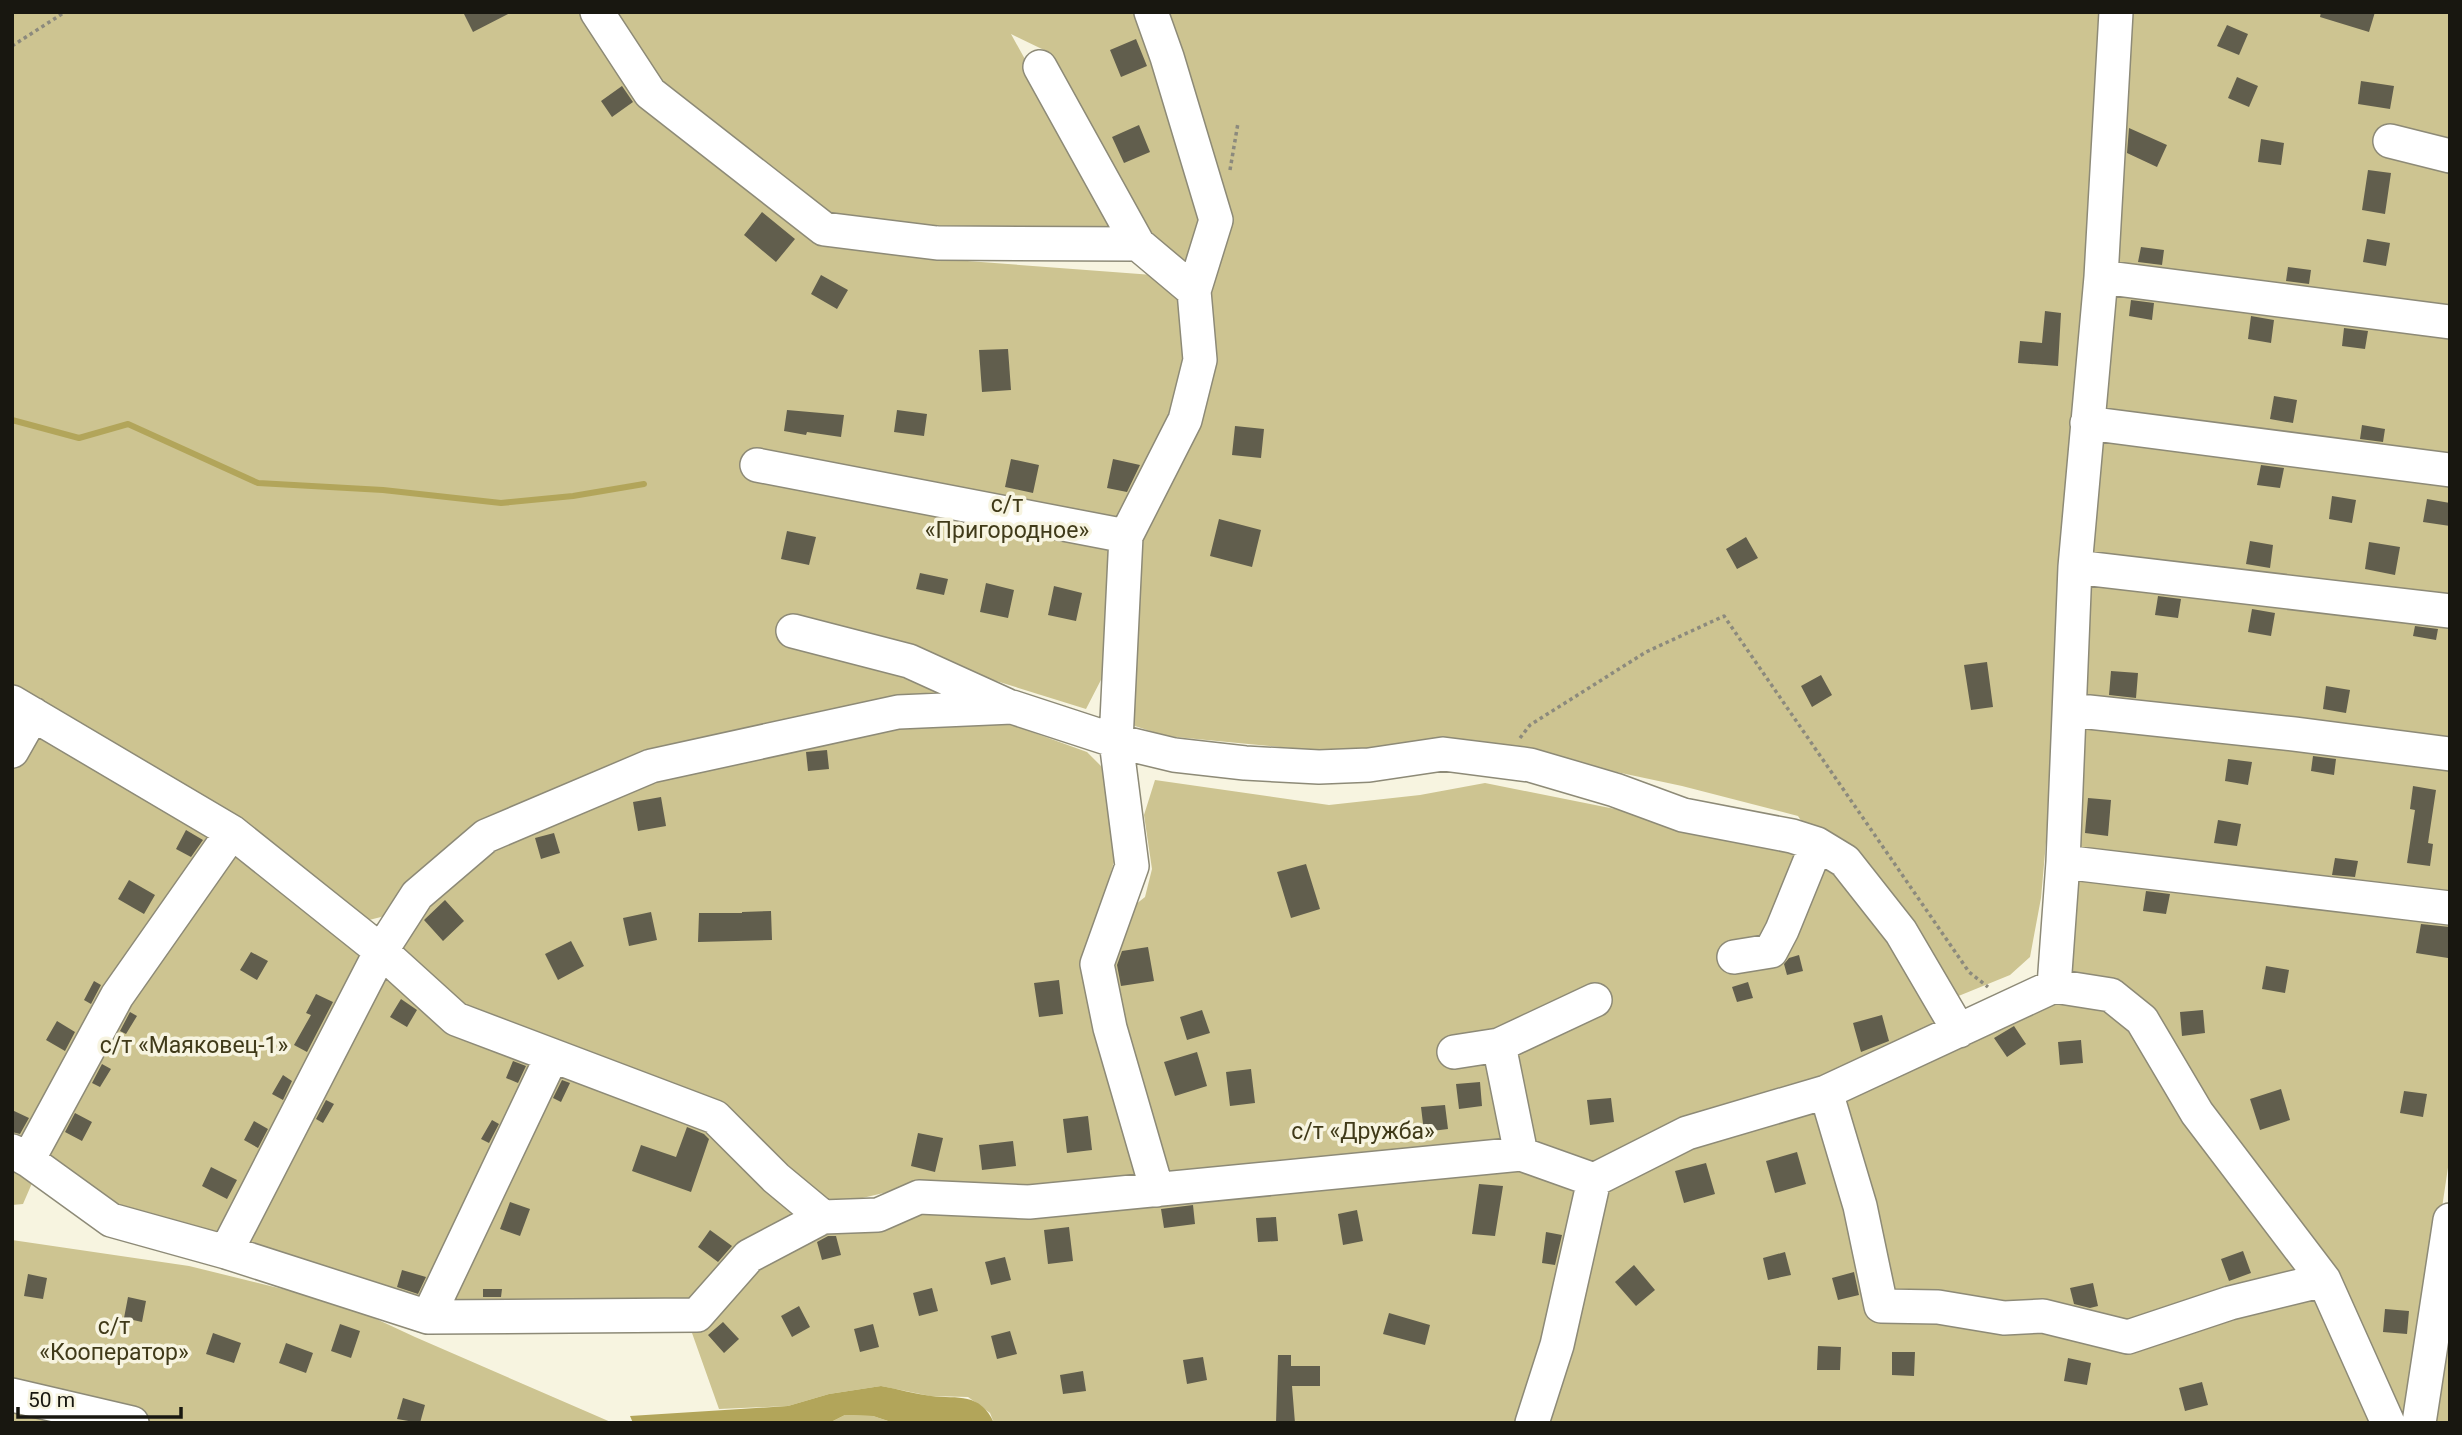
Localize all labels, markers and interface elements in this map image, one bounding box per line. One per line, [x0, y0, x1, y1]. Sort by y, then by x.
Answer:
park label: с/т «Пригородное» [925, 491, 1089, 544]
park label: с/т «Маяковец-1» [100, 1032, 288, 1059]
park label: с/т «Дружба» [1291, 1118, 1435, 1145]
park label: с/т «Кооператор» [39, 1313, 189, 1366]
scale bar [18, 1376, 180, 1420]
text: 50 m [28, 1388, 75, 1412]

